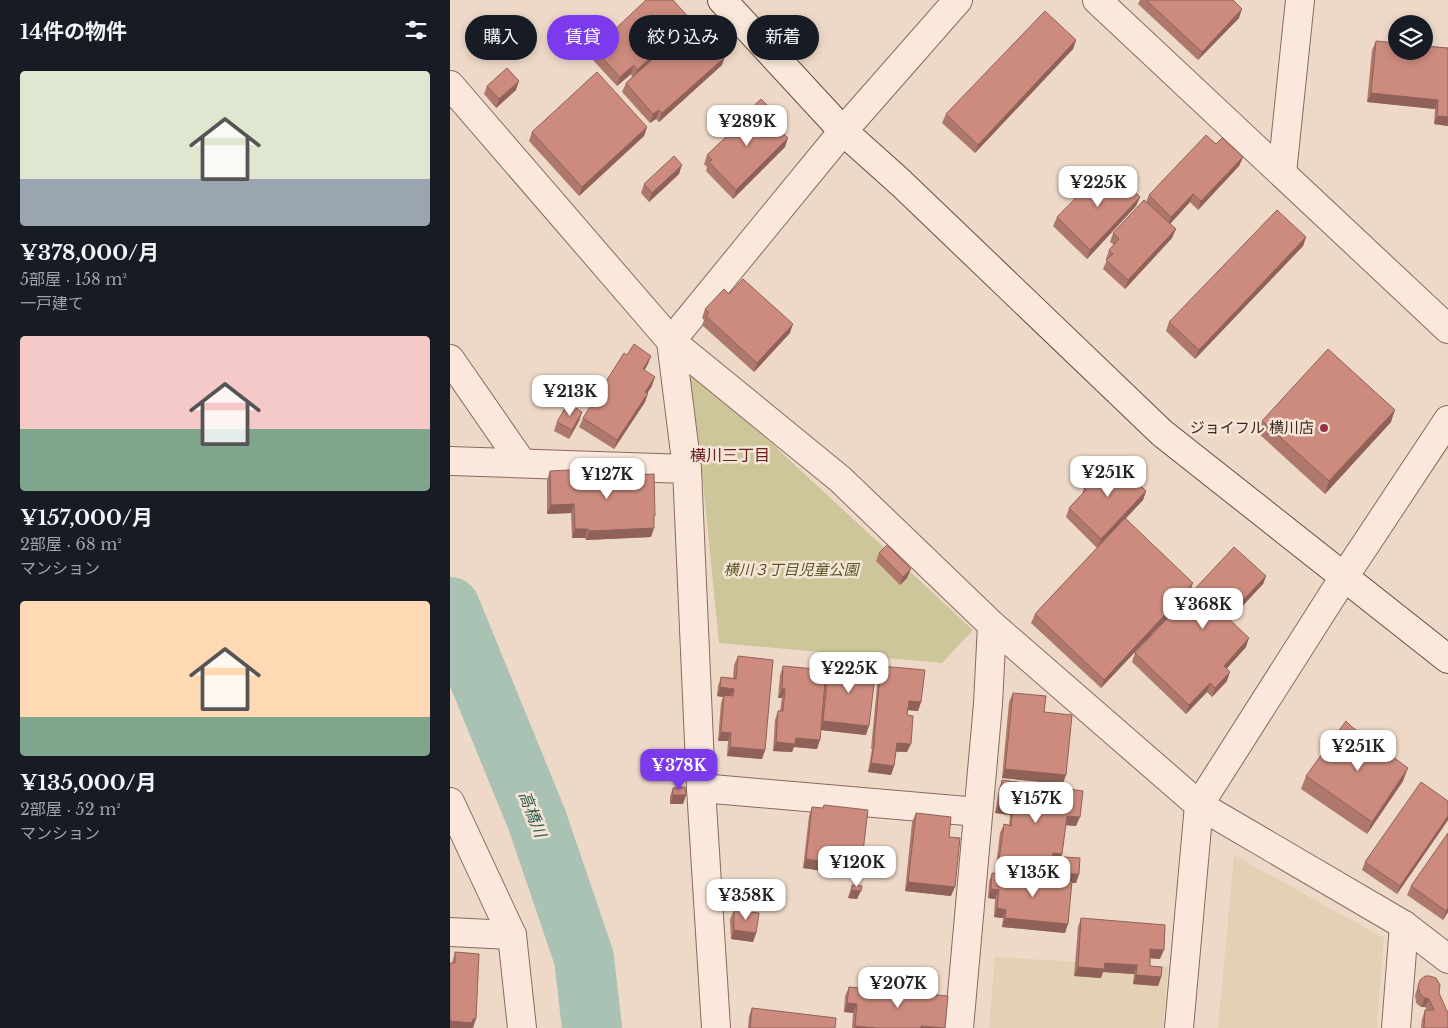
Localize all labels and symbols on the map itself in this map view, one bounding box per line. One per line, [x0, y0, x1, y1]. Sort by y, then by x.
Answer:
pin: ¥289K [712, 104, 782, 147]
pin: ¥225K [1063, 166, 1133, 208]
pin: ¥213K [535, 374, 605, 417]
place label: ジョイフル 横川店 [1190, 418, 1314, 437]
marker: ジョイフル 横川店 [1318, 422, 1330, 434]
district label: 横川三丁目 [690, 445, 770, 465]
pin: ¥251K [1073, 456, 1143, 498]
pin: ¥127K [572, 458, 642, 500]
park label: 横川３丁目児童公園 [723, 560, 860, 579]
pin: ¥368K [1168, 588, 1238, 630]
pin: ¥225K [814, 652, 884, 694]
pin: ¥251K [1323, 730, 1393, 772]
pin: ¥378K [644, 748, 714, 791]
pin: ¥157K [1001, 782, 1071, 824]
water label: 高橋川 [515, 788, 552, 842]
pin: ¥120K [822, 846, 892, 888]
pin: ¥135K [998, 856, 1068, 898]
pin: ¥358K [711, 878, 781, 921]
pin: ¥207K [863, 966, 933, 1009]

